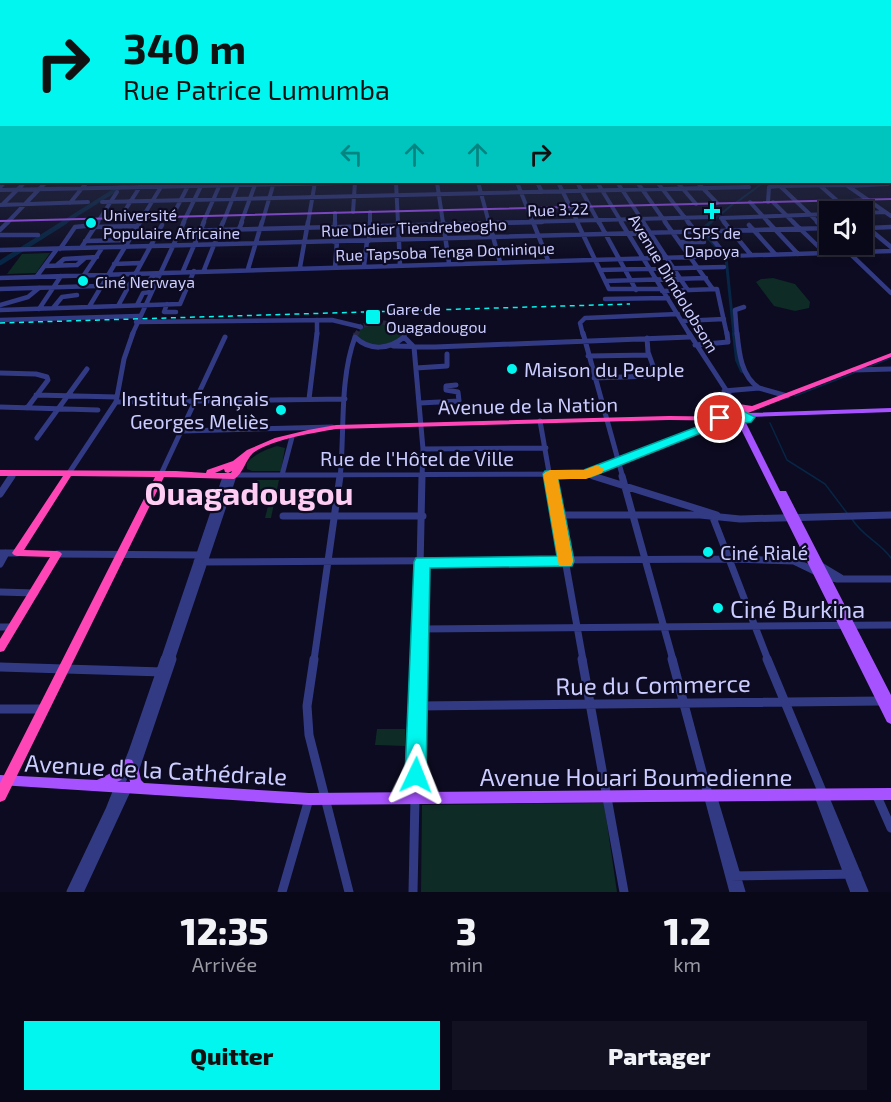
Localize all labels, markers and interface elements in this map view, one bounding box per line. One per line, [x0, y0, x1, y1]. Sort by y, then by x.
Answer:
text: 340 m [123, 22, 246, 72]
icon: right [24, 24, 102, 102]
text: Rue Patrice Lumumba [123, 73, 390, 105]
icon: left [335, 138, 368, 171]
icon: ahead [398, 138, 431, 171]
icon: ahead [461, 138, 494, 171]
icon: right [524, 138, 557, 171]
street label: Rue 3.22 [527, 198, 589, 220]
map controls [819, 201, 873, 255]
button: sound [819, 201, 873, 255]
marker: CSPS de Dapoya [703, 202, 721, 220]
place label: Université Populaire Africaine [103, 205, 240, 242]
street label: Avenue Dimdolobsom [625, 210, 723, 356]
street label: Rue Didier Tiendrebeogho [321, 214, 507, 240]
marker: Université Populaire Africaine [84, 216, 98, 230]
place label: CSPS de Dapoya [683, 223, 741, 260]
street label: Rue Tapsoba Tenga Dominique [335, 238, 555, 264]
place label: Ciné Nerwaya [95, 272, 195, 291]
marker: Ciné Nerwaya [76, 274, 90, 288]
place label: Gare de Ouagadougou [386, 299, 487, 336]
marker: Gare de Ouagadougou [364, 308, 382, 326]
place label: Maison du Peuple [524, 357, 685, 381]
marker: Maison du Peuple [505, 362, 519, 376]
place label: Institut Français Georges Meliès [121, 386, 269, 433]
street label: Avenue de la Nation [438, 391, 618, 419]
pin [694, 392, 745, 443]
icon: arrive [703, 401, 736, 434]
marker: Institut Français Georges Meliès [274, 403, 288, 417]
street label: Rue de l'Hôtel de Ville [320, 446, 514, 470]
district label: Ouagadougou [144, 473, 354, 511]
place label: Ciné Rialé [720, 540, 808, 564]
marker: Ciné Rialé [701, 545, 715, 559]
place label: Ciné Burkina [730, 594, 865, 623]
marker: Ciné Burkina [711, 601, 725, 615]
street label: Rue du Commerce [555, 668, 751, 700]
position arrow [384, 743, 448, 807]
street label: Avenue de la Cathédrale [24, 748, 288, 790]
street label: Avenue Houari Boumedienne [480, 762, 792, 791]
text: 12:35 [181, 909, 269, 952]
text: 3 [456, 909, 477, 952]
text: 1.2 [664, 909, 710, 952]
text: Arrivée [192, 952, 257, 976]
text: min [449, 952, 483, 976]
text: km [673, 952, 701, 976]
button: Quitter [24, 1021, 440, 1090]
button: Partager [452, 1021, 867, 1090]

